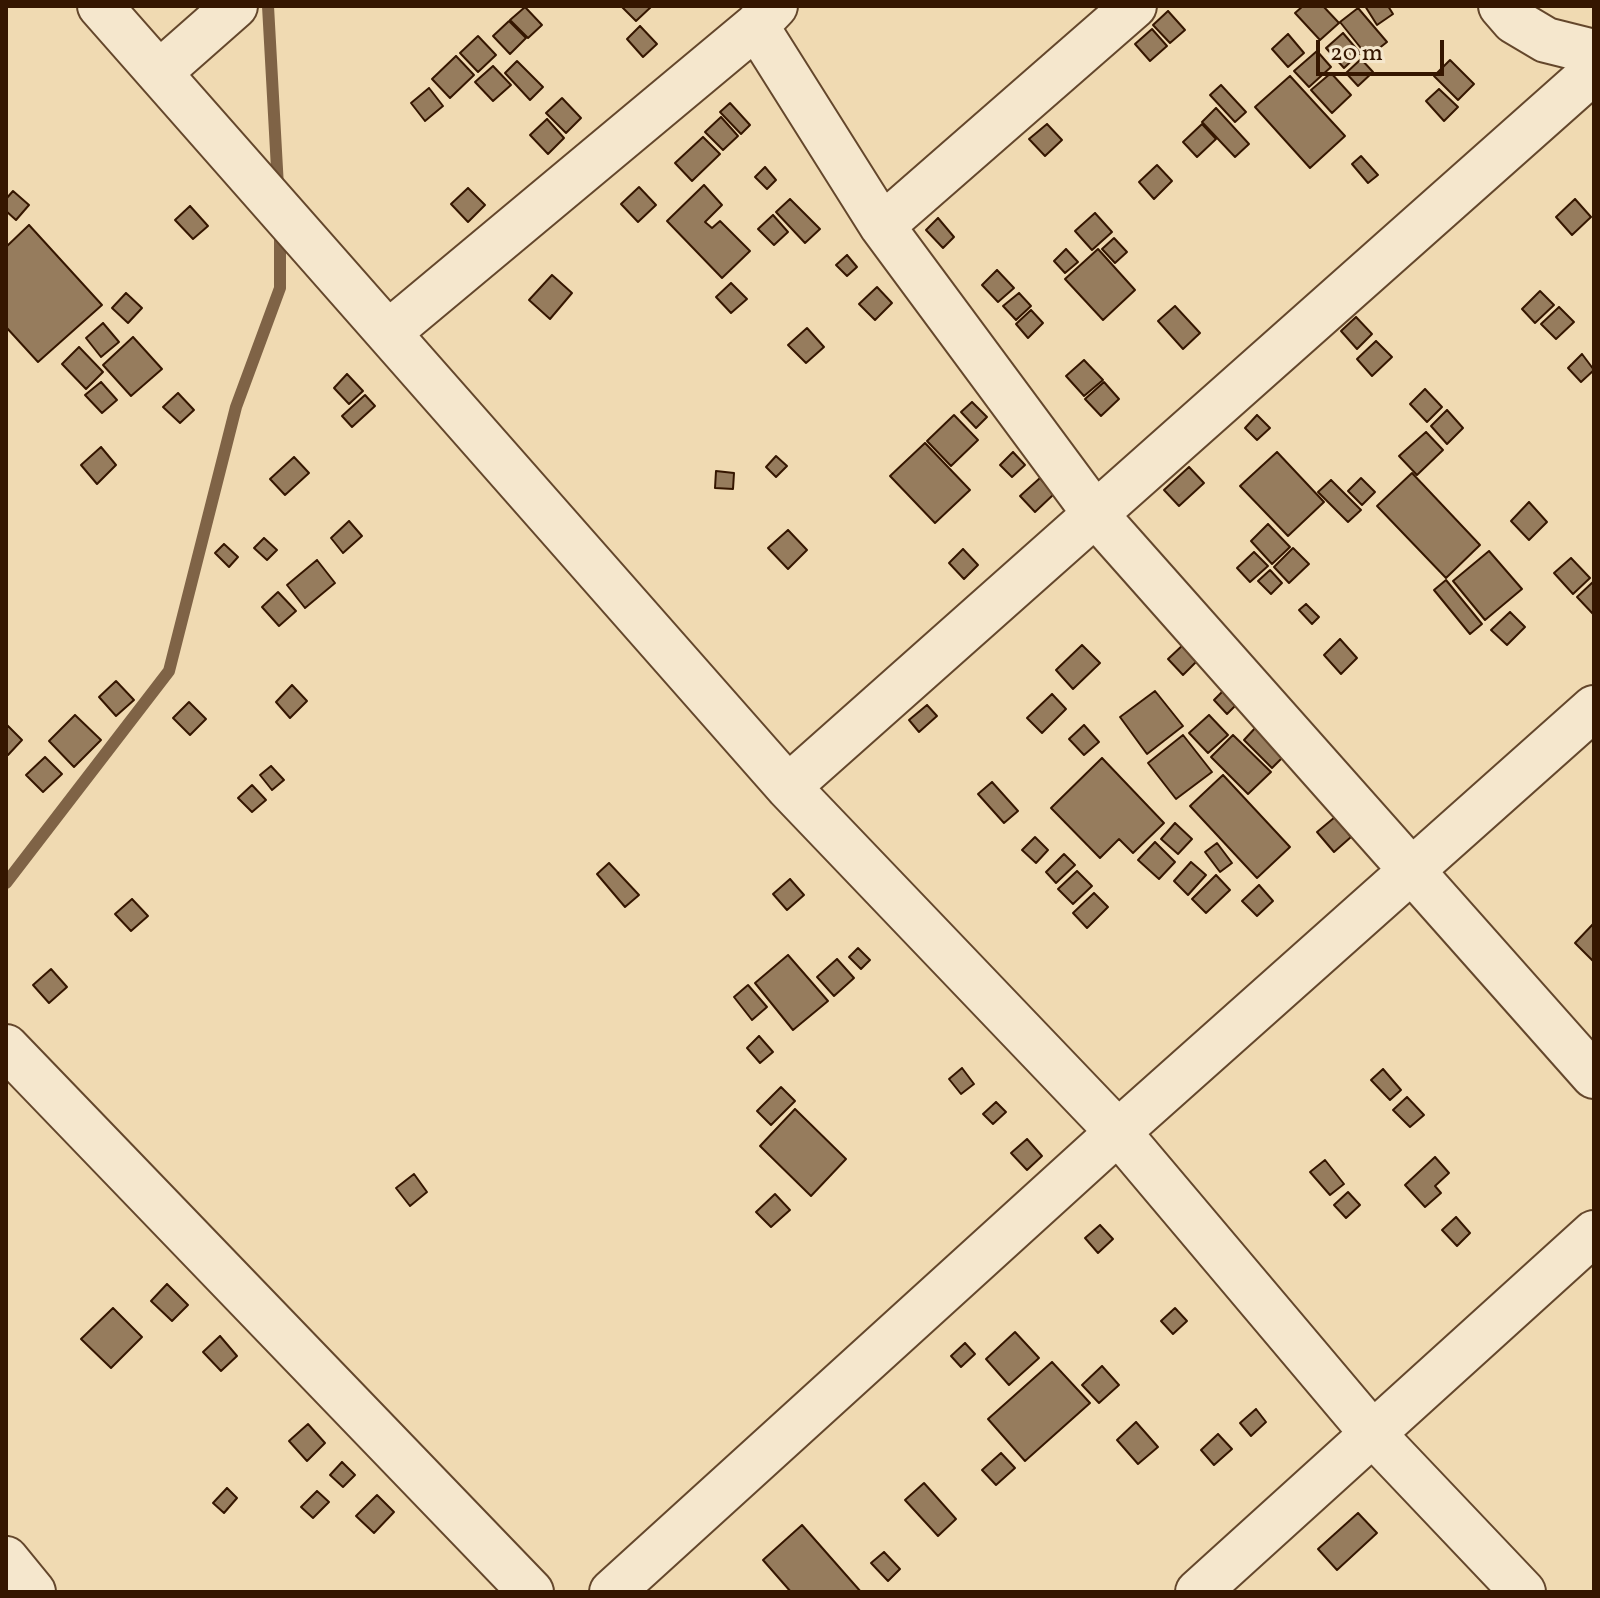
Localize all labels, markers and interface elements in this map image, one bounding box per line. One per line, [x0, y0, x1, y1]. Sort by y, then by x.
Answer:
scale bar [1320, 24, 1448, 74]
text: 20 m [1330, 37, 1383, 71]

